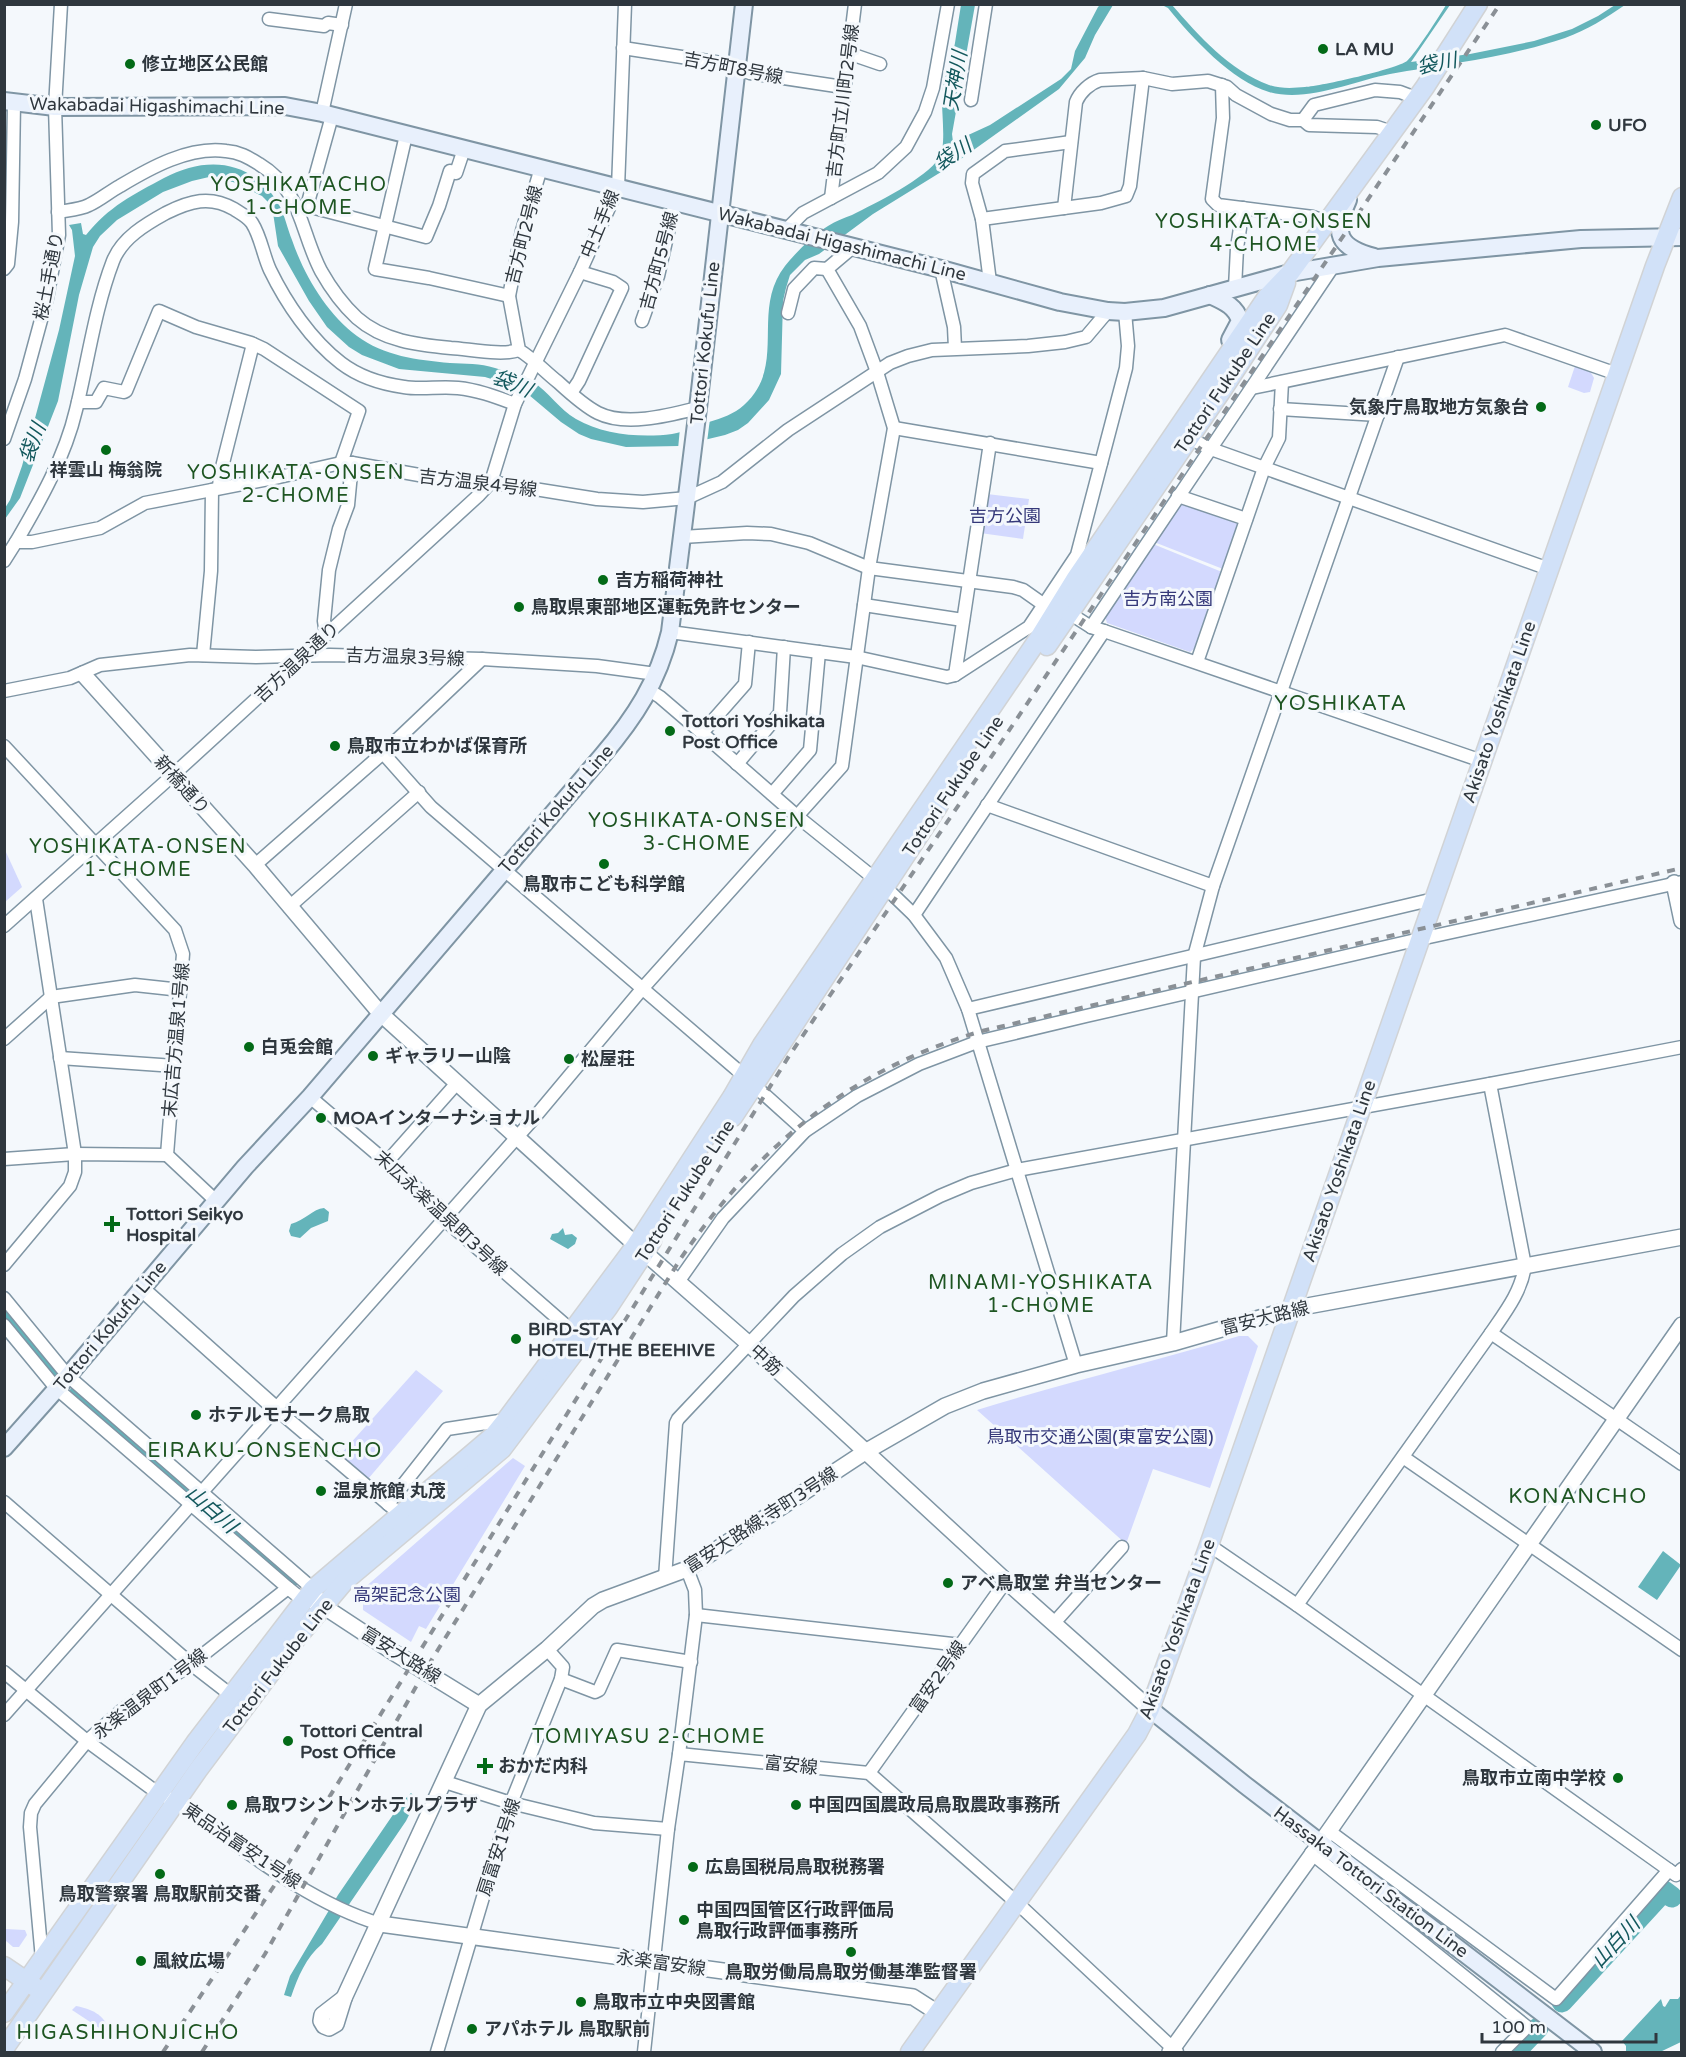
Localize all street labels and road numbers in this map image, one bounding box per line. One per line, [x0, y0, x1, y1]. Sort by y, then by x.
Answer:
street label: 吉方町立川町2号線 [823, 23, 863, 179]
street label: 吉方町8号線 [681, 48, 785, 88]
street label: Wakabadai Higashimachi Line [29, 93, 285, 119]
street label: 吉方町2号線 [501, 183, 547, 287]
street label: 中土手線 [576, 187, 624, 261]
street label: Wakabadai Higashimachi Line [715, 202, 969, 286]
street label: 吉方町5号線 [635, 209, 683, 313]
street label: 桜土手通り [30, 230, 68, 322]
street label: Tottori Kokufu Line [686, 260, 724, 426]
street label: Tottori Fukube Line [1170, 308, 1280, 458]
street label: 吉方温泉4号線 [417, 465, 539, 501]
street label: 吉方温泉通り [250, 617, 344, 707]
street label: Akisato Yoshikata Line [1458, 618, 1540, 806]
street label: 吉方温泉3号線 [345, 644, 465, 670]
street label: Tottori Fukube Line [898, 711, 1008, 861]
street label: Tottori Kokufu Line [494, 740, 618, 878]
street label: 新橋通り [150, 751, 214, 819]
street label: 末広吉方温泉1号線 [158, 962, 194, 1118]
street label: Akisato Yoshikata Line [1298, 1077, 1380, 1265]
street label: Tottori Fukube Line [631, 1116, 739, 1266]
street label: 末広永楽温泉町3号線 [370, 1146, 512, 1280]
street label: Tottori Kokufu Line [49, 1256, 171, 1396]
street label: 富安大路線 [1219, 1296, 1311, 1340]
street label: 中筋 [745, 1340, 787, 1380]
street label: 富安大路線;寺町3号線 [680, 1462, 842, 1578]
street label: Akisato Yoshikata Line [1134, 1536, 1220, 1722]
street label: Tottori Fukube Line [218, 1594, 338, 1738]
street label: 富安大路線 [357, 1622, 445, 1688]
street label: 富安2号線 [905, 1637, 971, 1717]
street label: 永楽温泉町1号線 [89, 1644, 211, 1744]
street label: 富安線 [763, 1751, 819, 1779]
street label: 扇富安1号線 [473, 1795, 525, 1899]
street label: 東品治富安1号線 [179, 1798, 305, 1894]
street label: Hassaka Tottori Station Line [1269, 1802, 1473, 1962]
street label: 永楽富安線 [615, 1946, 707, 1980]

